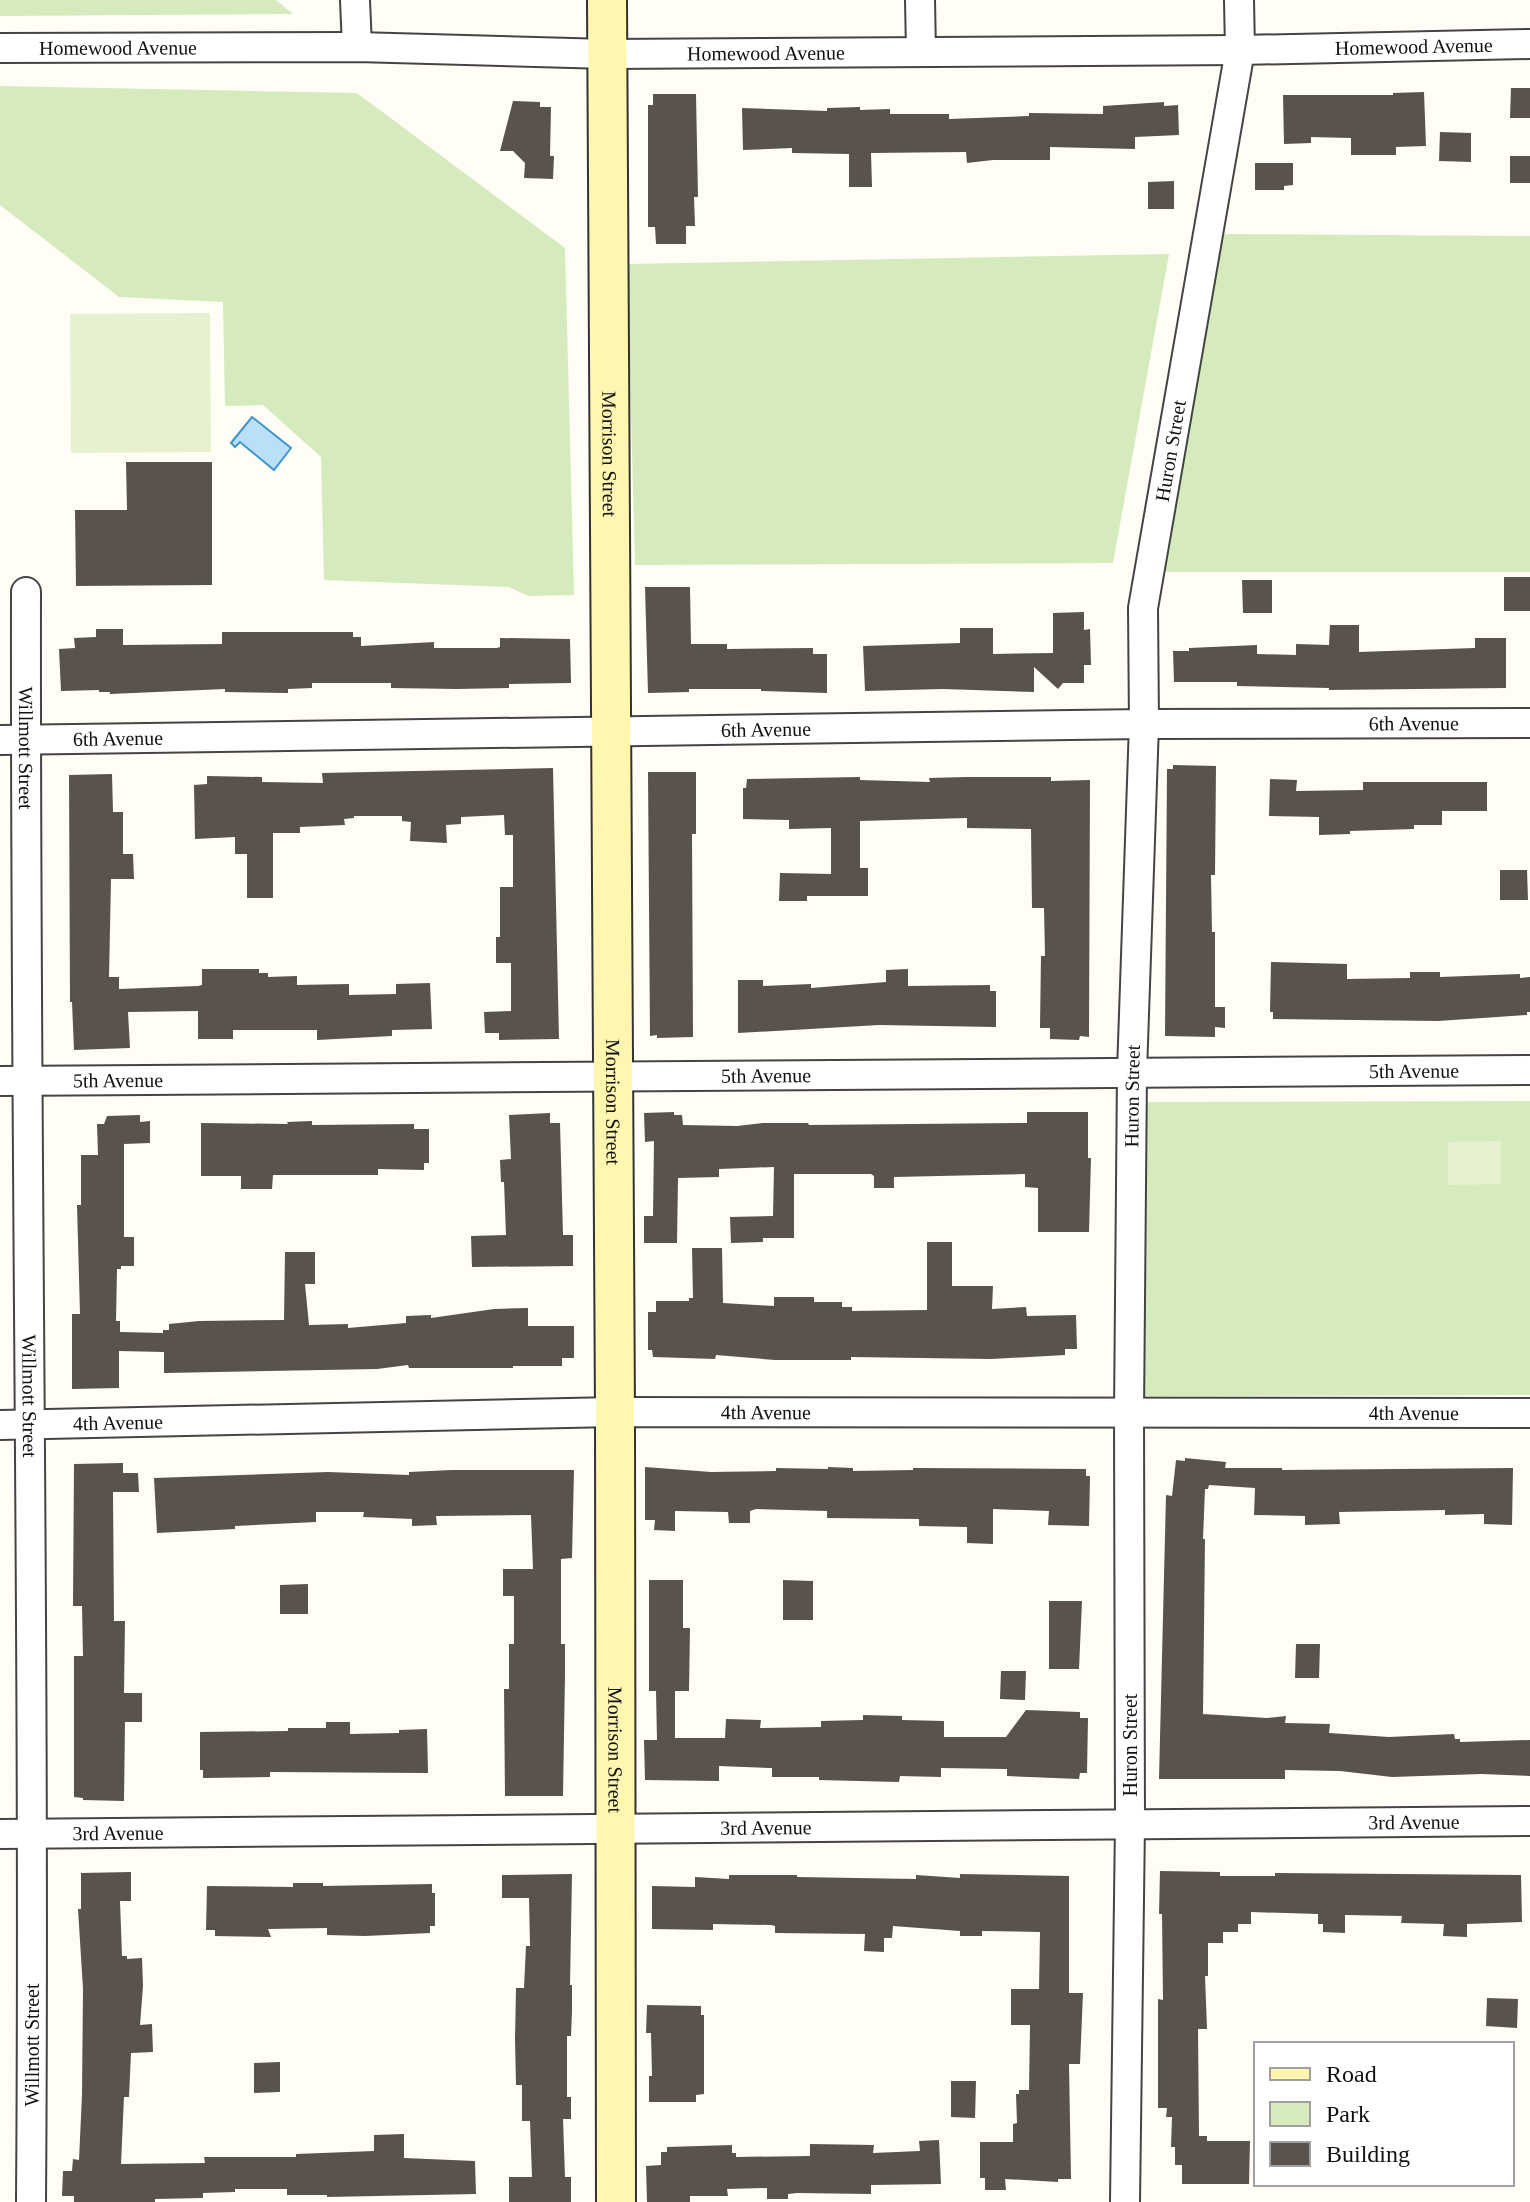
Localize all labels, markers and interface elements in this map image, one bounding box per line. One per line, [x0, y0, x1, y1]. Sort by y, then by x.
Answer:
street label: Homewood Avenue [1335, 34, 1493, 59]
street label: Homewood Avenue [39, 36, 197, 59]
street label: Homewood Avenue [687, 42, 845, 65]
street label: Morrison Street [598, 391, 621, 518]
street label: Huron Street [1151, 398, 1190, 503]
street label: Willmott Street [15, 686, 37, 810]
street label: 6th Avenue [1369, 712, 1459, 734]
street label: 6th Avenue [721, 718, 811, 741]
street label: 6th Avenue [73, 727, 163, 750]
street label: Morrison Street [602, 1039, 625, 1166]
street label: Huron Street [1120, 1044, 1144, 1148]
street label: 5th Avenue [1369, 1060, 1459, 1082]
street label: 5th Avenue [721, 1064, 811, 1087]
street label: 5th Avenue [73, 1069, 163, 1091]
street label: Willmott Street [18, 1334, 41, 1458]
street label: 4th Avenue [721, 1401, 811, 1423]
street label: 4th Avenue [1369, 1402, 1459, 1424]
street label: 4th Avenue [73, 1411, 163, 1434]
street label: Morrison Street [604, 1687, 627, 1814]
street label: Huron Street [1119, 1693, 1141, 1796]
street label: 3rd Avenue [1368, 1811, 1460, 1833]
street label: 3rd Avenue [720, 1816, 812, 1839]
street label: 3rd Avenue [72, 1822, 164, 1844]
street label: Willmott Street [21, 1983, 43, 2107]
legend [1254, 2042, 1514, 2186]
text: Road [1326, 2061, 1377, 2087]
text: Park [1326, 2101, 1370, 2127]
text: Building [1326, 2141, 1410, 2167]

